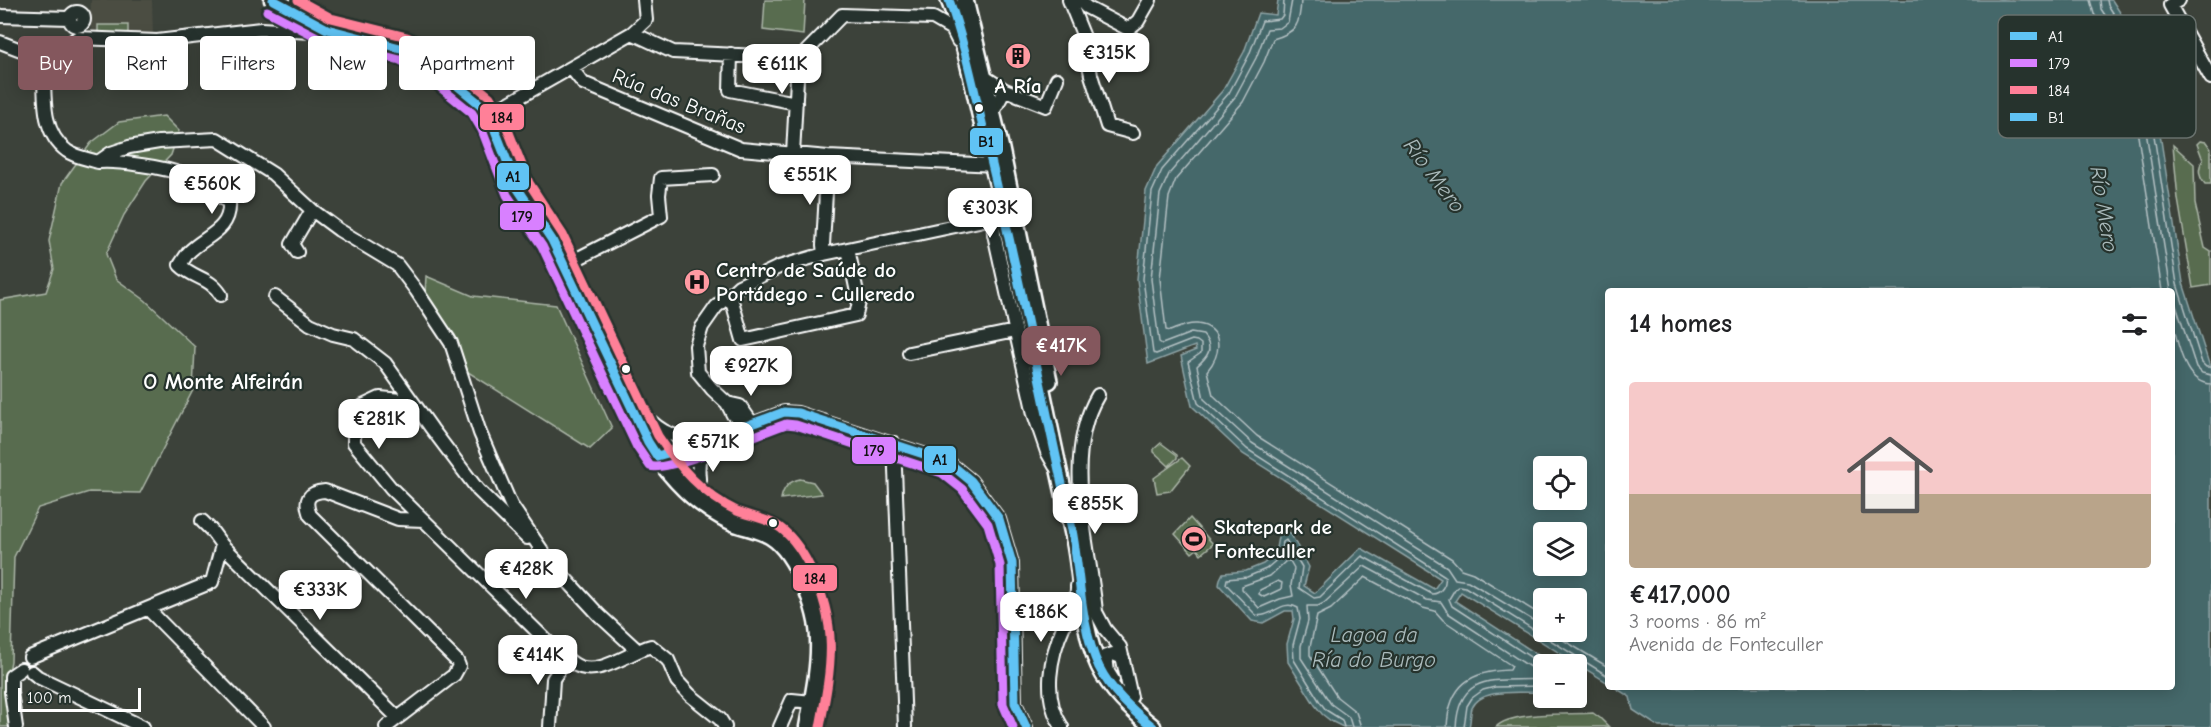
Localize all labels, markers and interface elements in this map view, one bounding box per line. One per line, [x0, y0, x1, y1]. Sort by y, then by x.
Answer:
legend [1998, 15, 2196, 138]
text: A1 [2048, 28, 2064, 46]
pin: €315K [1067, 33, 1151, 84]
chip: Buy [18, 36, 93, 90]
chip: Rent [105, 36, 188, 90]
chip: Filters [200, 36, 296, 90]
chip: New [308, 36, 387, 90]
chip: Apartment [399, 36, 535, 90]
building icon: A Ría [1003, 41, 1033, 71]
text: €315K [1082, 41, 1136, 64]
pin: €611K [740, 44, 824, 95]
text: €611K [756, 52, 808, 75]
text: 179 [2048, 55, 2070, 73]
street label: Rúa das Brañas [609, 63, 749, 139]
place label: A Ría [994, 74, 1042, 98]
text: 184 [2048, 82, 2070, 100]
unlabelled marker [973, 102, 985, 114]
line badge: 184 [479, 103, 525, 131]
text: 184 [491, 109, 513, 127]
text: B1 [2048, 109, 2064, 127]
line badge: B1 [969, 127, 1004, 156]
text: B1 [978, 133, 994, 151]
water label: Río Mero [1398, 133, 1471, 218]
pin: €551K [768, 155, 852, 206]
line badge: A1 [496, 162, 530, 191]
text: €551K [783, 163, 837, 186]
pin: €560K [170, 164, 254, 215]
water label: Río Mero [2084, 164, 2124, 254]
text: A1 [505, 168, 521, 186]
text: €560K [183, 172, 241, 195]
pin: €303K [948, 188, 1032, 239]
text: €303K [962, 196, 1018, 219]
line badge: 179 [499, 202, 545, 231]
text: 179 [511, 208, 533, 226]
place label: Centro de Saúde do Portádego - Culleredo [716, 258, 915, 306]
hospital icon: Centro de Saúde do Portádego - Culleredo [682, 267, 712, 297]
icon: filters [2118, 308, 2151, 341]
text: 14 homes [1629, 309, 1732, 339]
pin: €417K [1019, 326, 1103, 377]
text: €417K [1035, 334, 1087, 357]
pin: €927K [709, 346, 793, 397]
text: €927K [724, 354, 778, 377]
unlabelled marker [620, 363, 632, 375]
district label: O Monte Alfeirán [143, 369, 303, 395]
pin: €281K [337, 399, 421, 450]
text: €281K [352, 407, 406, 430]
icon: home [1836, 421, 1944, 529]
pin: €571K [671, 422, 755, 473]
text: €571K [687, 430, 739, 453]
line badge: 179 [851, 436, 897, 465]
text: 179 [863, 442, 885, 460]
line badge: A1 [923, 445, 957, 474]
text: A1 [932, 451, 948, 469]
map controls [1533, 456, 1587, 708]
button: locate [1533, 456, 1587, 510]
pin: €855K [1053, 484, 1137, 535]
text: €855K [1067, 492, 1123, 515]
place label: Skatepark de Fonteculler [1214, 515, 1332, 563]
unlabelled marker [767, 517, 779, 529]
button: layers [1533, 522, 1587, 576]
sports icon: Skatepark de Fonteculler [1179, 524, 1209, 554]
pin: €428K [484, 549, 568, 600]
text: €428K [499, 557, 553, 580]
line badge: 184 [792, 564, 838, 592]
pin: €333K [278, 570, 362, 621]
text: 184 [804, 570, 826, 588]
text: €333K [293, 578, 347, 601]
text: €417,000 [1629, 580, 1731, 610]
button: + [1533, 588, 1587, 642]
pin: €186K [999, 592, 1083, 643]
text: €186K [1014, 600, 1068, 623]
text: 3 rooms · 86 m² [1629, 610, 1766, 633]
water label: Lagoa da Ría do Burgo [1312, 622, 1436, 673]
text: Avenida de Fonteculler [1629, 633, 1823, 656]
pin: €414K [496, 635, 580, 686]
text: €414K [512, 643, 564, 666]
button: − [1533, 654, 1587, 708]
scale bar [18, 685, 141, 712]
text: 100 m [27, 689, 71, 707]

